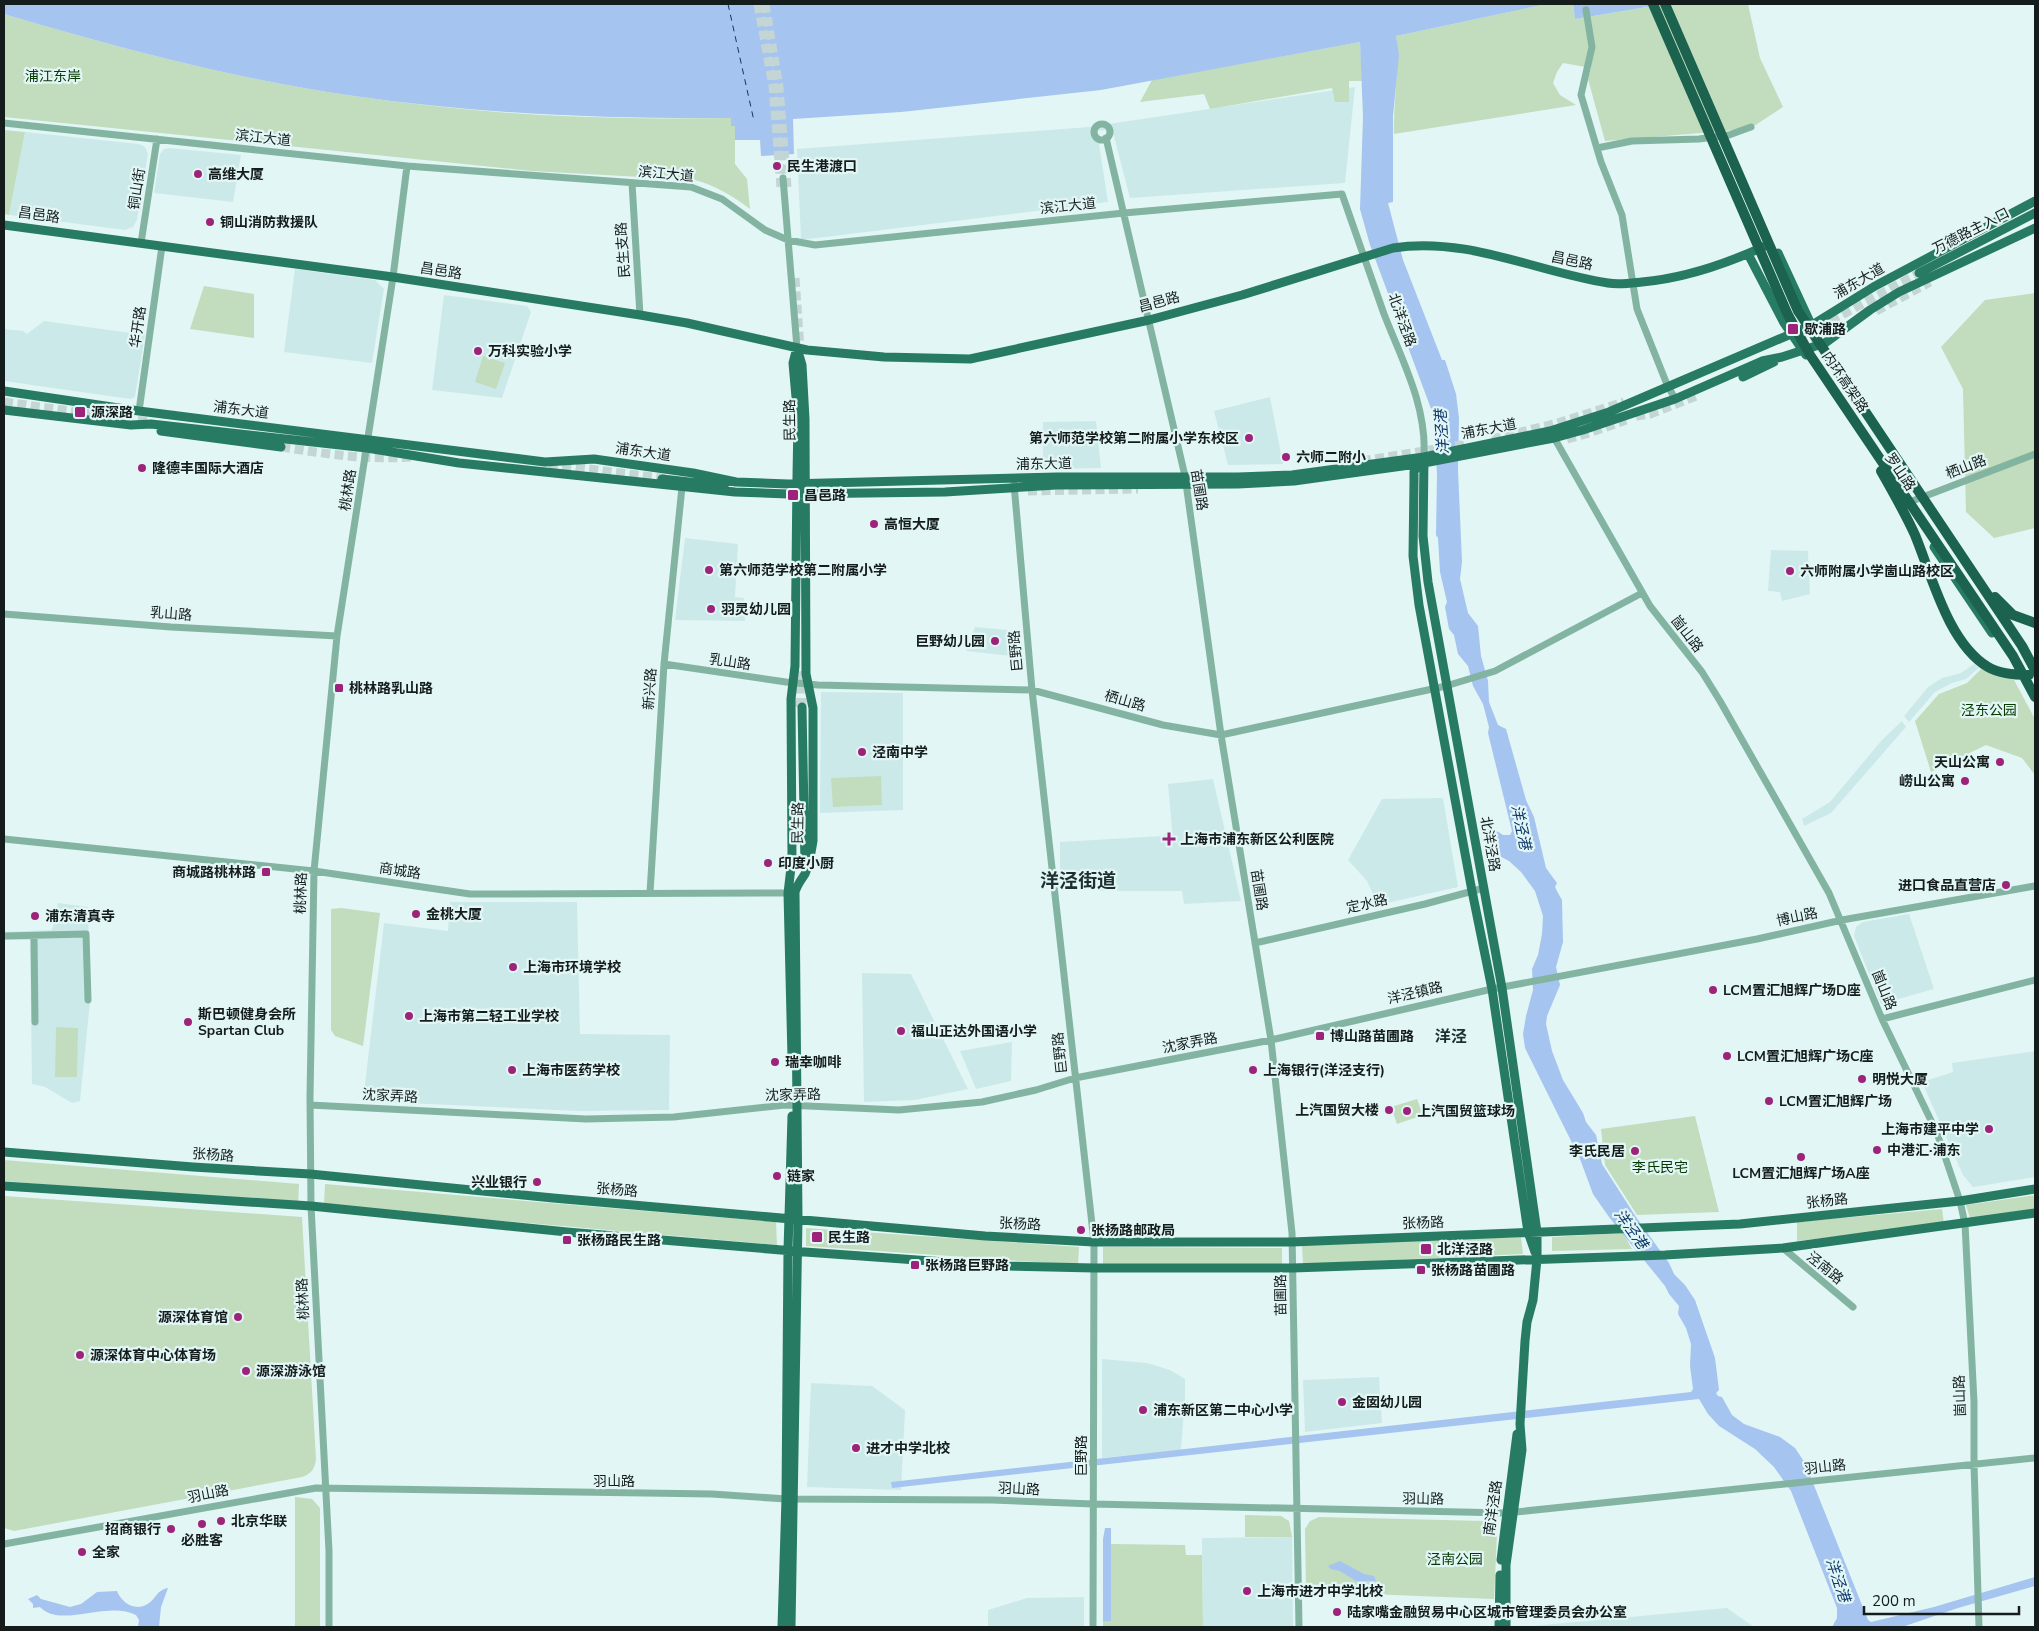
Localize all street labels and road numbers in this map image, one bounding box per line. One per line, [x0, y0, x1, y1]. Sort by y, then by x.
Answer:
street label: 滨江大道 [234, 126, 292, 150]
street label: 滨江大道 [637, 162, 695, 186]
street label: 铜山街 [124, 167, 150, 211]
street label: 滨江大道 [1039, 194, 1097, 218]
street label: 昌邑路 [17, 203, 61, 227]
street label: 万德路主入口 [1929, 203, 2013, 259]
street label: 民生支路 [612, 221, 634, 279]
street label: 昌邑路 [1549, 247, 1595, 275]
street label: 昌邑路 [419, 258, 463, 284]
street label: 浦东大道 [1830, 259, 1888, 303]
street label: 昌邑路 [1136, 287, 1182, 317]
street label: 北洋泾路 [1383, 290, 1421, 350]
street label: 华开路 [126, 305, 150, 349]
street label: 内环高架路 [1818, 348, 1872, 416]
street label: 浦东大道 [212, 397, 270, 423]
street label: 民生路 [780, 399, 800, 441]
street label: 浦东大道 [1460, 414, 1518, 444]
street label: 浦东大道 [614, 439, 672, 465]
street label: 罗山路 [1880, 449, 1920, 495]
street label: 栖山路 [1943, 451, 1989, 483]
street label: 浦东大道 [1016, 454, 1072, 474]
street label: 桃林路 [335, 468, 361, 512]
street label: 苗圃路 [1186, 468, 1212, 512]
street label: 乳山路 [149, 603, 193, 625]
street label: 崮山路 [1667, 612, 1707, 656]
street label: 巨野路 [1005, 629, 1027, 673]
street label: 乳山路 [708, 650, 752, 674]
street label: 新兴路 [639, 667, 661, 711]
street label: 栖山路 [1102, 686, 1148, 716]
street label: 民生路 [788, 802, 808, 844]
street label: 北洋泾路 [1476, 815, 1504, 873]
street label: 商城路 [378, 859, 422, 883]
street label: 苗圃路 [1246, 868, 1272, 912]
street label: 桃林路 [291, 872, 311, 914]
street label: 定水路 [1344, 890, 1390, 918]
street label: 博山路 [1774, 903, 1820, 931]
street label: 崮山路 [1867, 967, 1901, 1013]
street label: 洋泾镇路 [1386, 977, 1444, 1009]
street label: 沈家弄路 [1161, 1028, 1219, 1058]
street label: 巨野路 [1048, 1031, 1072, 1075]
street label: 沈家弄路 [362, 1085, 418, 1107]
street label: 沈家弄路 [765, 1085, 821, 1105]
street label: 张杨路 [191, 1144, 235, 1166]
street label: 张杨路 [595, 1179, 639, 1201]
street label: 张杨路 [1805, 1189, 1849, 1213]
street label: 张杨路 [999, 1213, 1041, 1235]
street label: 张杨路 [1402, 1213, 1444, 1233]
street label: 泾南路 [1803, 1247, 1847, 1289]
street label: 苗圃路 [1271, 1274, 1291, 1316]
street label: 桃林路 [292, 1278, 314, 1320]
street label: 崮山路 [1950, 1375, 1970, 1417]
street label: 巨野路 [1072, 1435, 1091, 1477]
street label: 羽山路 [1803, 1455, 1847, 1479]
street label: 羽山路 [593, 1472, 635, 1491]
street label: 羽山路 [998, 1478, 1040, 1500]
street label: 南洋泾路 [1480, 1479, 1506, 1537]
street label: 羽山路 [186, 1481, 230, 1507]
street label: 羽山路 [1402, 1489, 1444, 1509]

